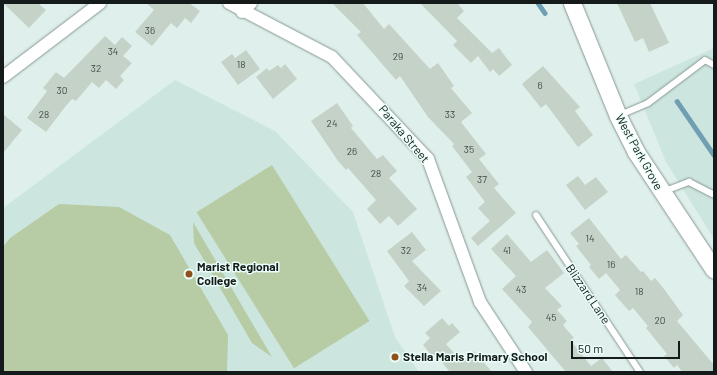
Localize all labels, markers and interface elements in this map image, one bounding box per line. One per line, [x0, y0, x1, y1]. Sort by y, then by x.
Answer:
house number: 36 [145, 25, 155, 37]
house number: 34 [108, 46, 118, 58]
house number: 29 [393, 51, 403, 63]
house number: 18 [237, 59, 245, 71]
house number: 32 [91, 63, 101, 75]
house number: 6 [537, 80, 543, 92]
house number: 30 [57, 85, 67, 97]
street label: Paraka Street [376, 102, 432, 166]
house number: 28 [39, 109, 49, 121]
house number: 33 [445, 109, 455, 121]
street label: West Park Grove [612, 112, 666, 192]
house number: 24 [327, 118, 337, 130]
house number: 35 [464, 144, 474, 156]
house number: 26 [347, 146, 357, 158]
house number: 28 [371, 168, 381, 180]
house number: 37 [477, 174, 487, 186]
house number: 14 [585, 233, 595, 245]
house number: 32 [401, 245, 411, 257]
house number: 41 [503, 245, 511, 257]
house number: 16 [607, 259, 615, 271]
place label: Marist Regional College [197, 260, 279, 288]
street label: Blizzard Lane [563, 261, 613, 327]
marker: Marist Regional College [184, 269, 194, 279]
house number: 34 [417, 282, 427, 294]
house number: 43 [516, 284, 526, 296]
house number: 18 [635, 286, 643, 298]
house number: 45 [546, 312, 556, 324]
house number: 20 [654, 315, 666, 327]
scale bar [573, 333, 682, 359]
text: 50 m [578, 341, 603, 355]
place label: Stella Maris Primary School [403, 350, 548, 364]
marker: Stella Maris Primary School [390, 352, 400, 362]

